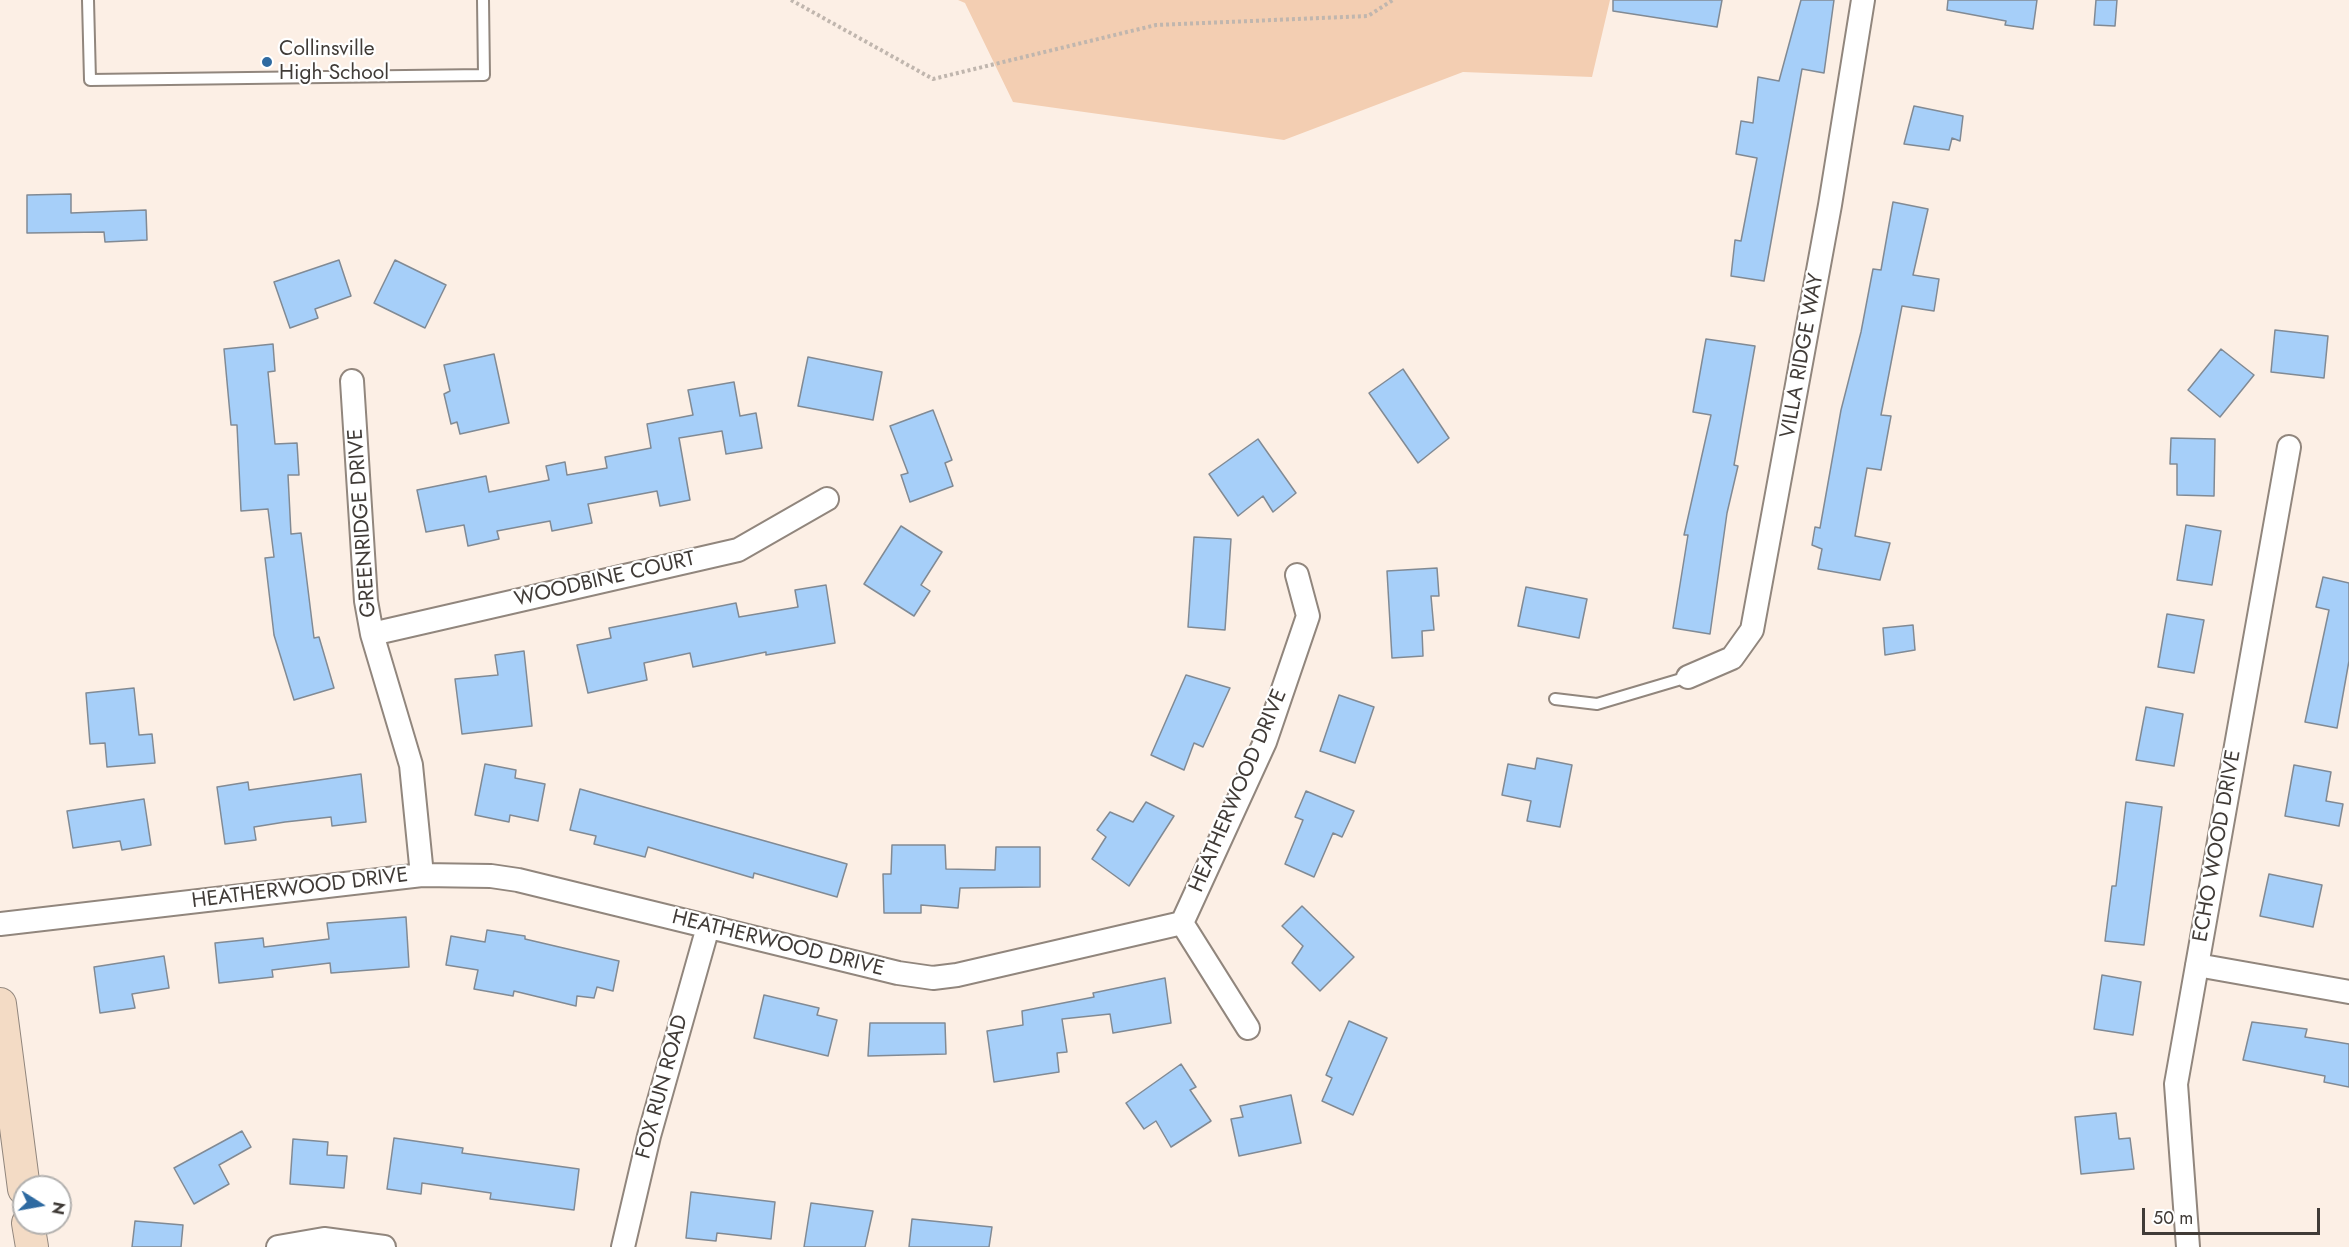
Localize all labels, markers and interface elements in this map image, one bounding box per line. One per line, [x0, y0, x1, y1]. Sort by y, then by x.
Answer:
place label: Collinsville High School [279, 37, 389, 87]
marker: Collinsville High School [260, 55, 274, 69]
street label: VILLA RIDGE WAY [1776, 272, 1830, 440]
street label: GREENRIDGE DRIVE [344, 428, 382, 618]
street label: WOODBINE COURT [512, 547, 698, 613]
street label: HEATHERWOOD DRIVE [1185, 686, 1293, 896]
street label: ECHO WOOD DRIVE [2189, 748, 2247, 944]
street label: HEATHERWOOD DRIVE [190, 863, 410, 915]
street label: HEATHERWOOD DRIVE [669, 905, 887, 983]
street label: FOX RUN ROAD [632, 1012, 694, 1162]
north arrow [12, 1175, 72, 1235]
scale bar [2145, 1196, 2324, 1234]
text: N [46, 1200, 71, 1217]
text: 50 m [2153, 1205, 2193, 1231]

